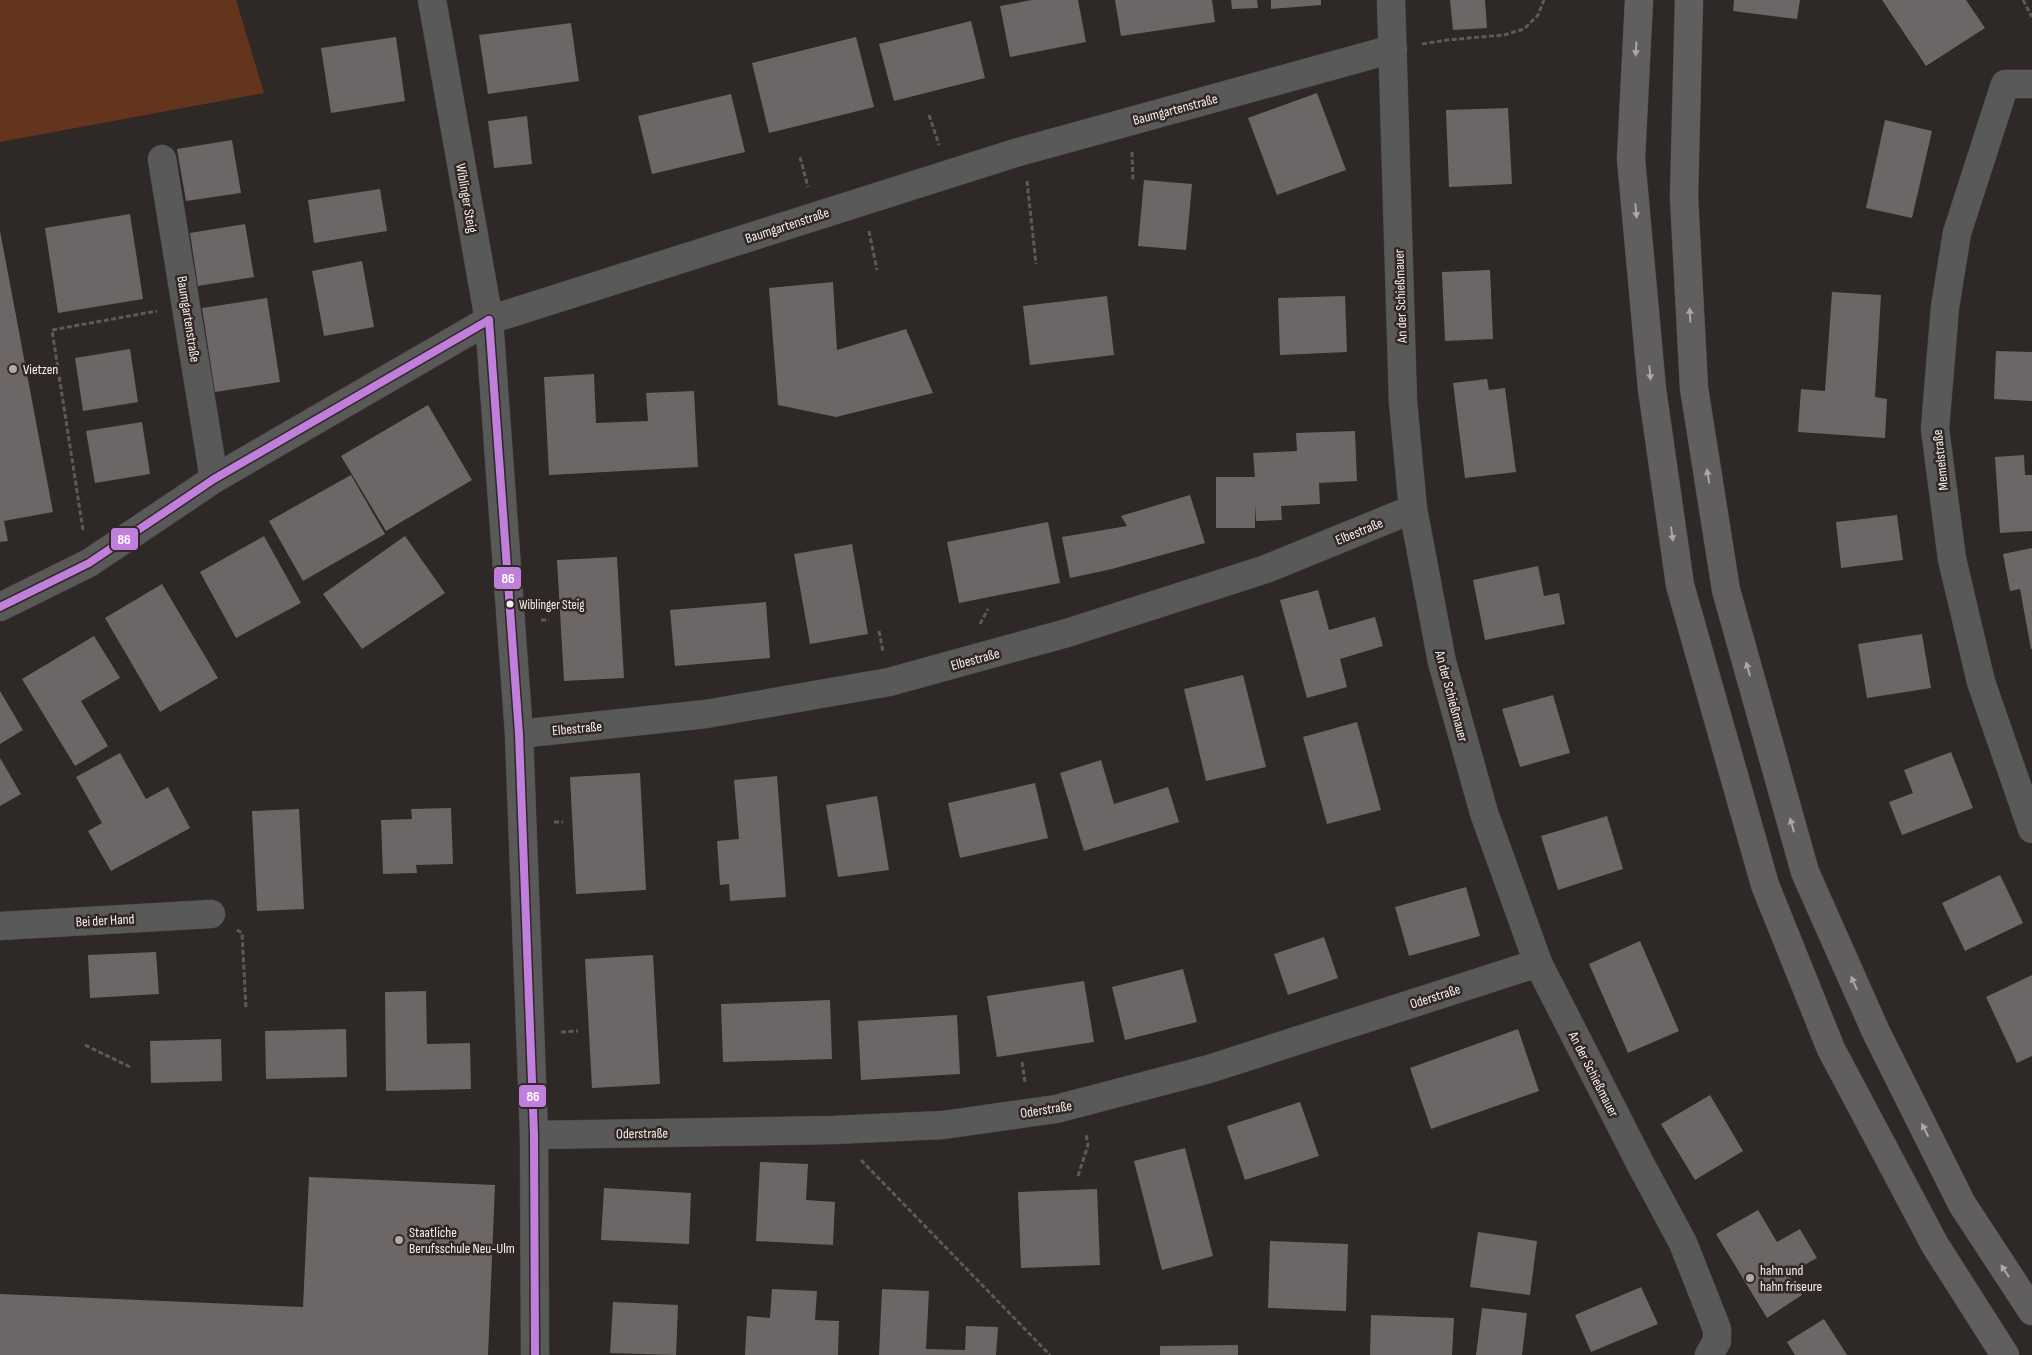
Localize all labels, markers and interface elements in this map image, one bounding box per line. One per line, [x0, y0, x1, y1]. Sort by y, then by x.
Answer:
one-way arrow [1632, 41, 1640, 57]
street label: Baumgartenstraße [1131, 90, 1219, 129]
street label: Wiblinger Steig [452, 162, 481, 235]
one-way arrow [1632, 203, 1640, 219]
street label: Baumgartenstraße [743, 204, 831, 247]
street label: An der Schießmauer [1390, 249, 1411, 344]
street label: Baumgartenstraße [173, 275, 204, 363]
one-way arrow [1686, 306, 1694, 322]
place label: Vietzen [23, 361, 58, 378]
marker: Vietzen [7, 363, 19, 375]
one-way arrow [1647, 365, 1655, 381]
street label: Memelstraße [1929, 429, 1952, 491]
one-way arrow [1704, 468, 1712, 484]
street label: Elbestraße [1333, 514, 1385, 549]
one-way arrow [1669, 526, 1677, 542]
line badge: 86 [110, 527, 139, 551]
text: 86 [117, 531, 131, 548]
line badge: 86 [493, 566, 522, 590]
text: 86 [501, 570, 515, 587]
place label: Wiblinger Steig [519, 597, 584, 613]
marker: Wiblinger Steig [505, 599, 515, 609]
street label: Elbestraße [949, 645, 1001, 674]
street label: An der Schießmauer [1431, 648, 1472, 744]
one-way arrow [1744, 661, 1752, 677]
street label: Elbestraße [551, 718, 603, 739]
one-way arrow [1788, 818, 1796, 833]
street label: Bei der Hand [75, 910, 135, 931]
one-way arrow [1850, 976, 1858, 990]
street label: Oderstraße [1408, 980, 1463, 1013]
street label: An der Schießmauer [1564, 1028, 1622, 1120]
line badge: 86 [518, 1084, 547, 1108]
text: 86 [526, 1088, 540, 1105]
street label: Oderstraße [1019, 1097, 1073, 1122]
one-way arrow [1920, 1123, 1928, 1137]
street label: Oderstraße [616, 1125, 668, 1142]
place label: Staatliche Berufsschule Neu-Ulm [409, 1224, 515, 1257]
marker: Staatliche Berufsschule Neu-Ulm [393, 1234, 405, 1246]
place label: hahn und hahn friseure [1760, 1262, 1822, 1295]
one-way arrow [2000, 1264, 2010, 1277]
marker: hahn und hahn friseure [1744, 1272, 1756, 1284]

